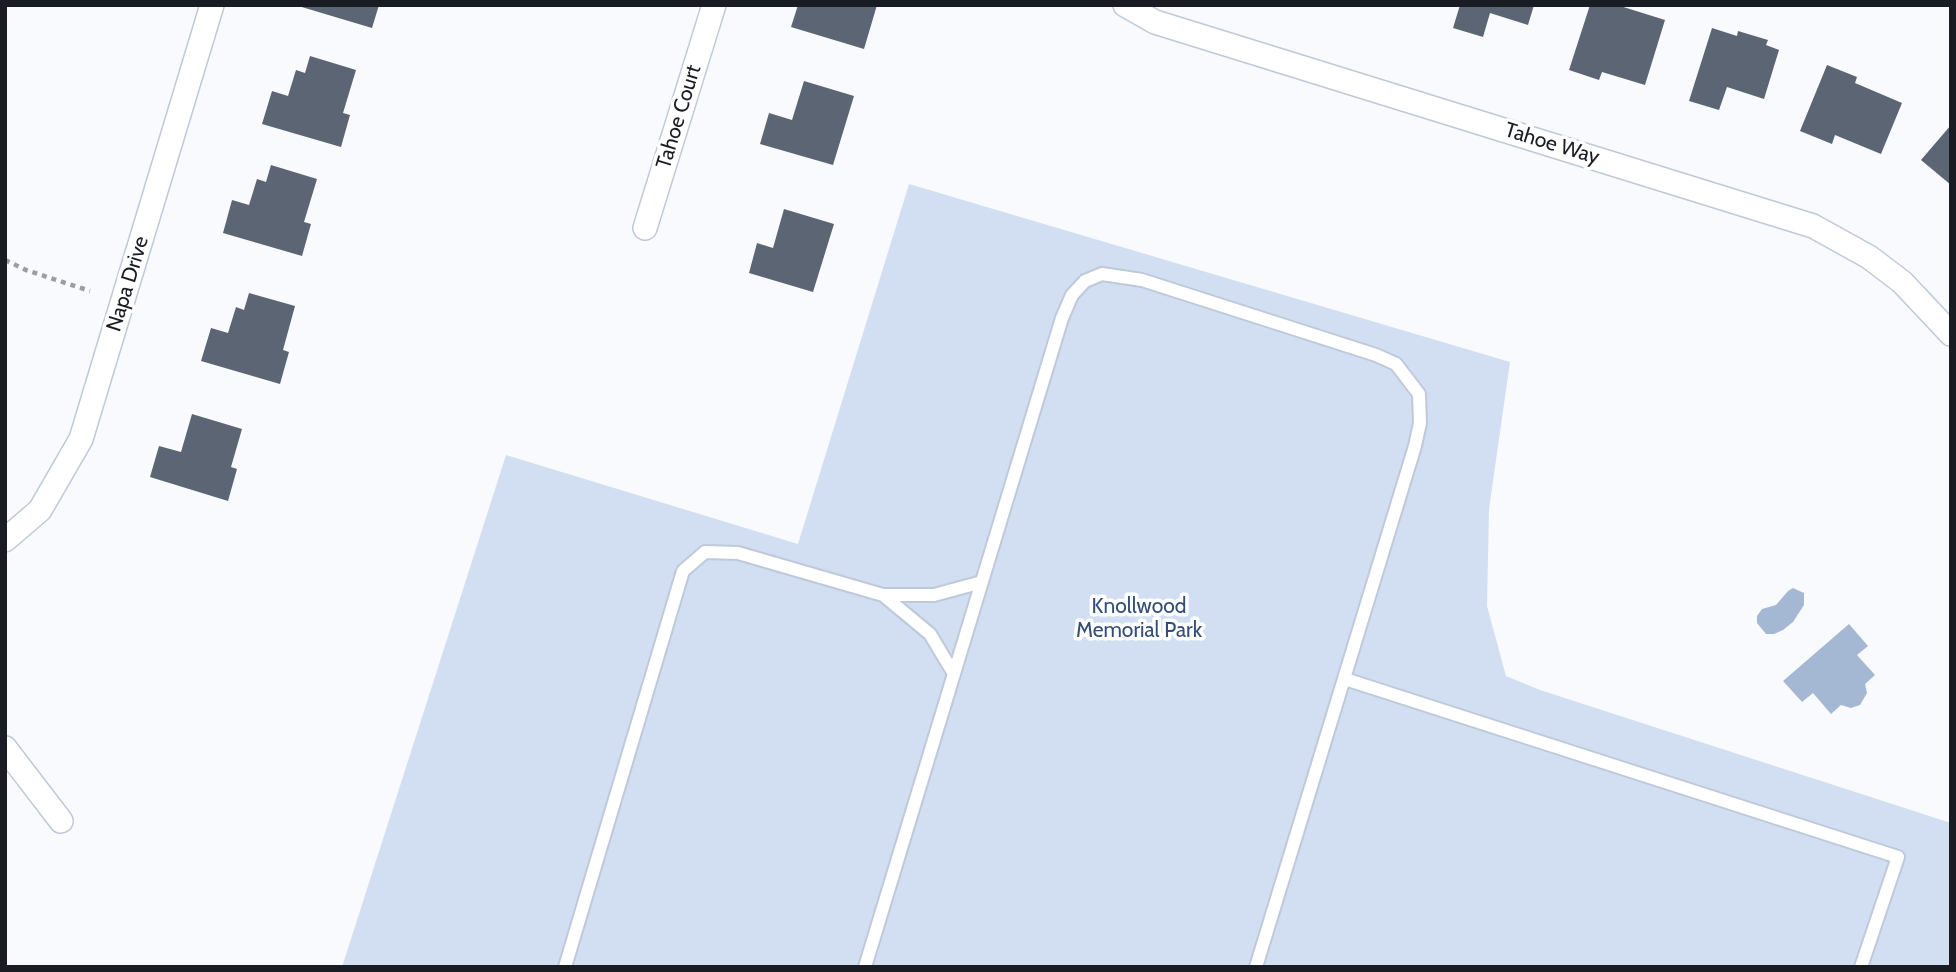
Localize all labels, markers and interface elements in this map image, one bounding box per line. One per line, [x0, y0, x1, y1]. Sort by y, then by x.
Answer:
street label: Tahoe Court [651, 62, 707, 172]
street label: Tahoe Way [1502, 118, 1602, 170]
street label: Napa Drive [102, 233, 154, 335]
park label: Knollwood Memorial Park [1076, 594, 1202, 644]

